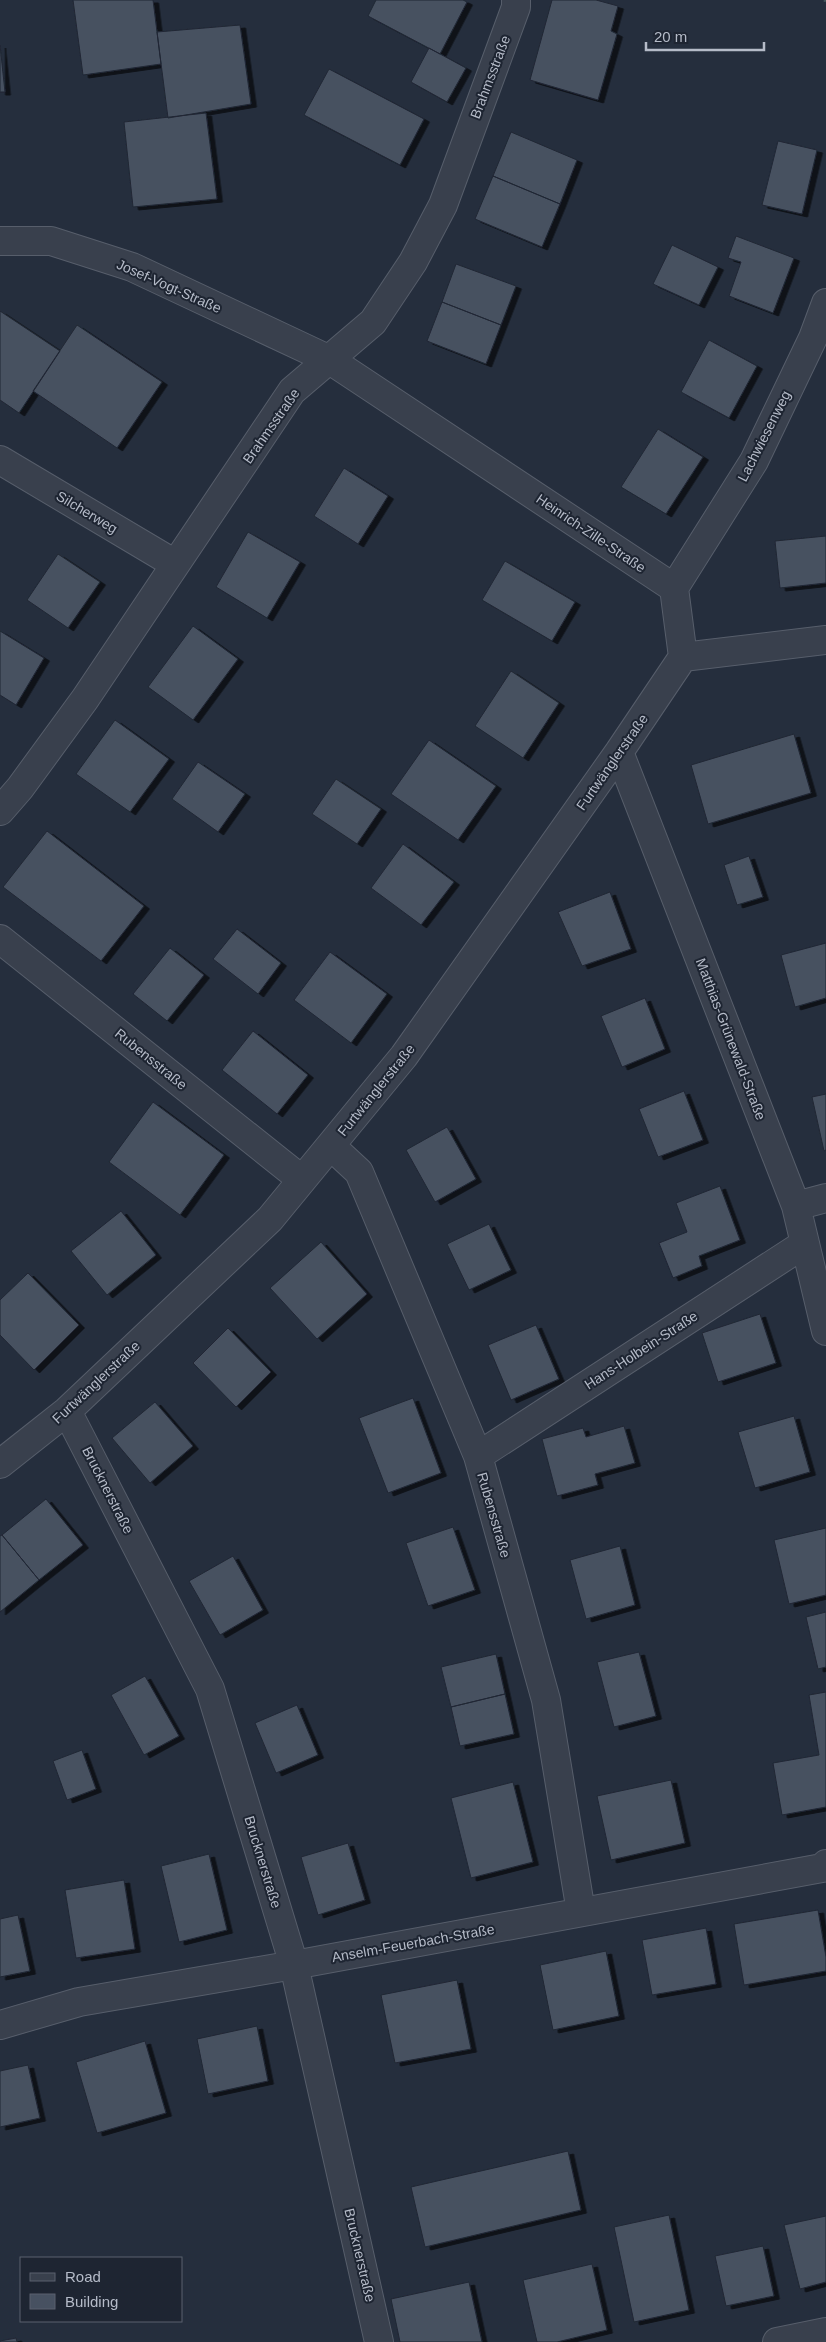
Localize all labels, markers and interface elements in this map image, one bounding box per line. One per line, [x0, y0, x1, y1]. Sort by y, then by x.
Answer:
scale bar [646, 20, 764, 52]
text: 20 m [654, 28, 687, 45]
street label: Brahmsstraße [467, 33, 513, 121]
street label: Josef-Vogt-Straße [114, 256, 224, 316]
street label: Brahmsstraße [239, 385, 303, 467]
street label: Lachwiesenweg [734, 388, 794, 484]
street label: Silcherweg [54, 488, 120, 536]
street label: Heinrich-Zille-Straße [533, 490, 649, 576]
street label: Furtwänglerstraße [573, 711, 651, 813]
street label: Matthias-Grünewald-Straße [693, 956, 769, 1122]
street label: Rubensstraße [112, 1025, 190, 1093]
street label: Furtwänglerstraße [334, 1041, 418, 1139]
street label: Hans-Holbein-Straße [582, 1307, 701, 1393]
street label: Furtwänglerstraße [49, 1337, 143, 1427]
street label: Brucknerstraße [79, 1444, 137, 1536]
street label: Rubensstraße [474, 1471, 514, 1560]
street label: Brucknerstraße [241, 1814, 285, 1910]
street label: Anselm-Feuerbach-Straße [330, 1921, 496, 1965]
street label: Brucknerstraße [341, 2207, 379, 2304]
legend [20, 2257, 182, 2322]
text: Road [65, 2268, 101, 2285]
text: Building [65, 2293, 118, 2310]

